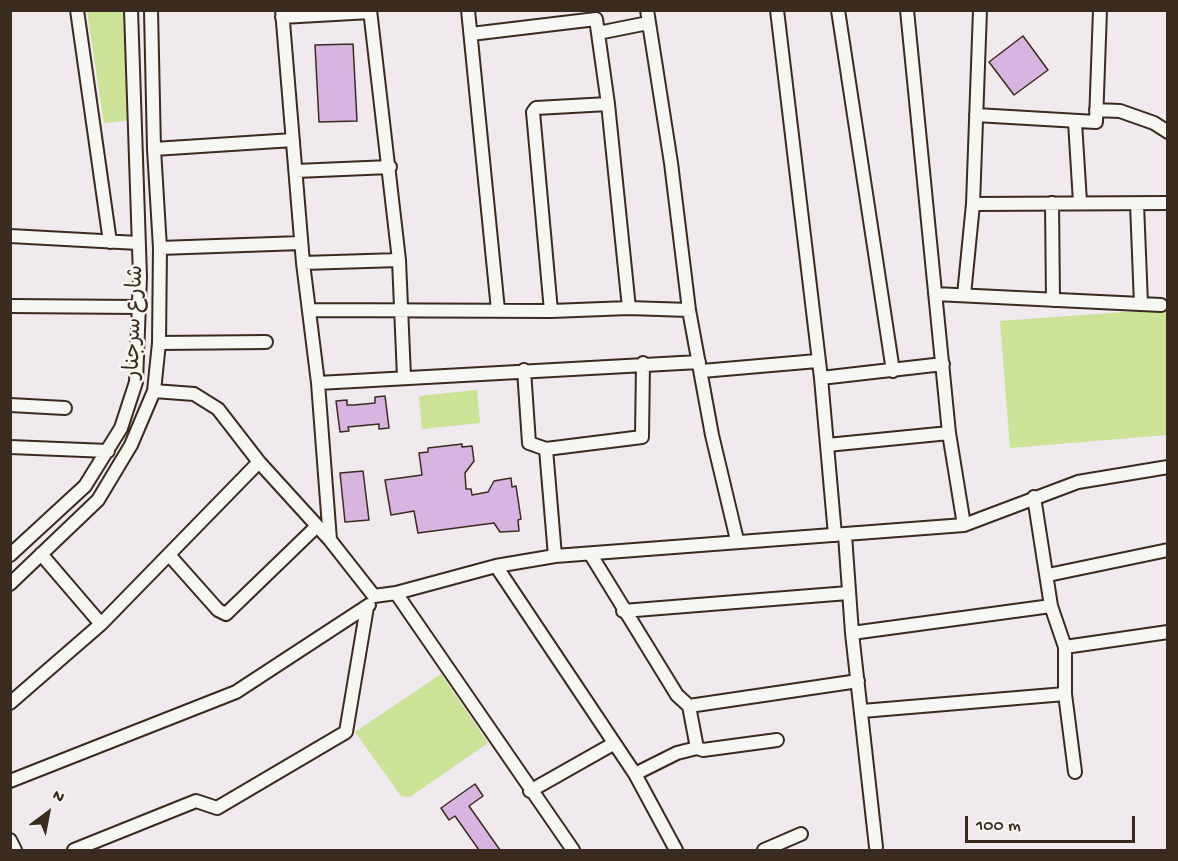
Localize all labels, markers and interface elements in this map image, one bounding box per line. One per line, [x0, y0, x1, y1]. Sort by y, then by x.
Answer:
street label: شارع سرجنار [121, 265, 151, 379]
north arrow [18, 783, 78, 843]
text: N [48, 786, 67, 808]
scale bar [968, 804, 1138, 842]
text: 100 m [976, 816, 1021, 837]

